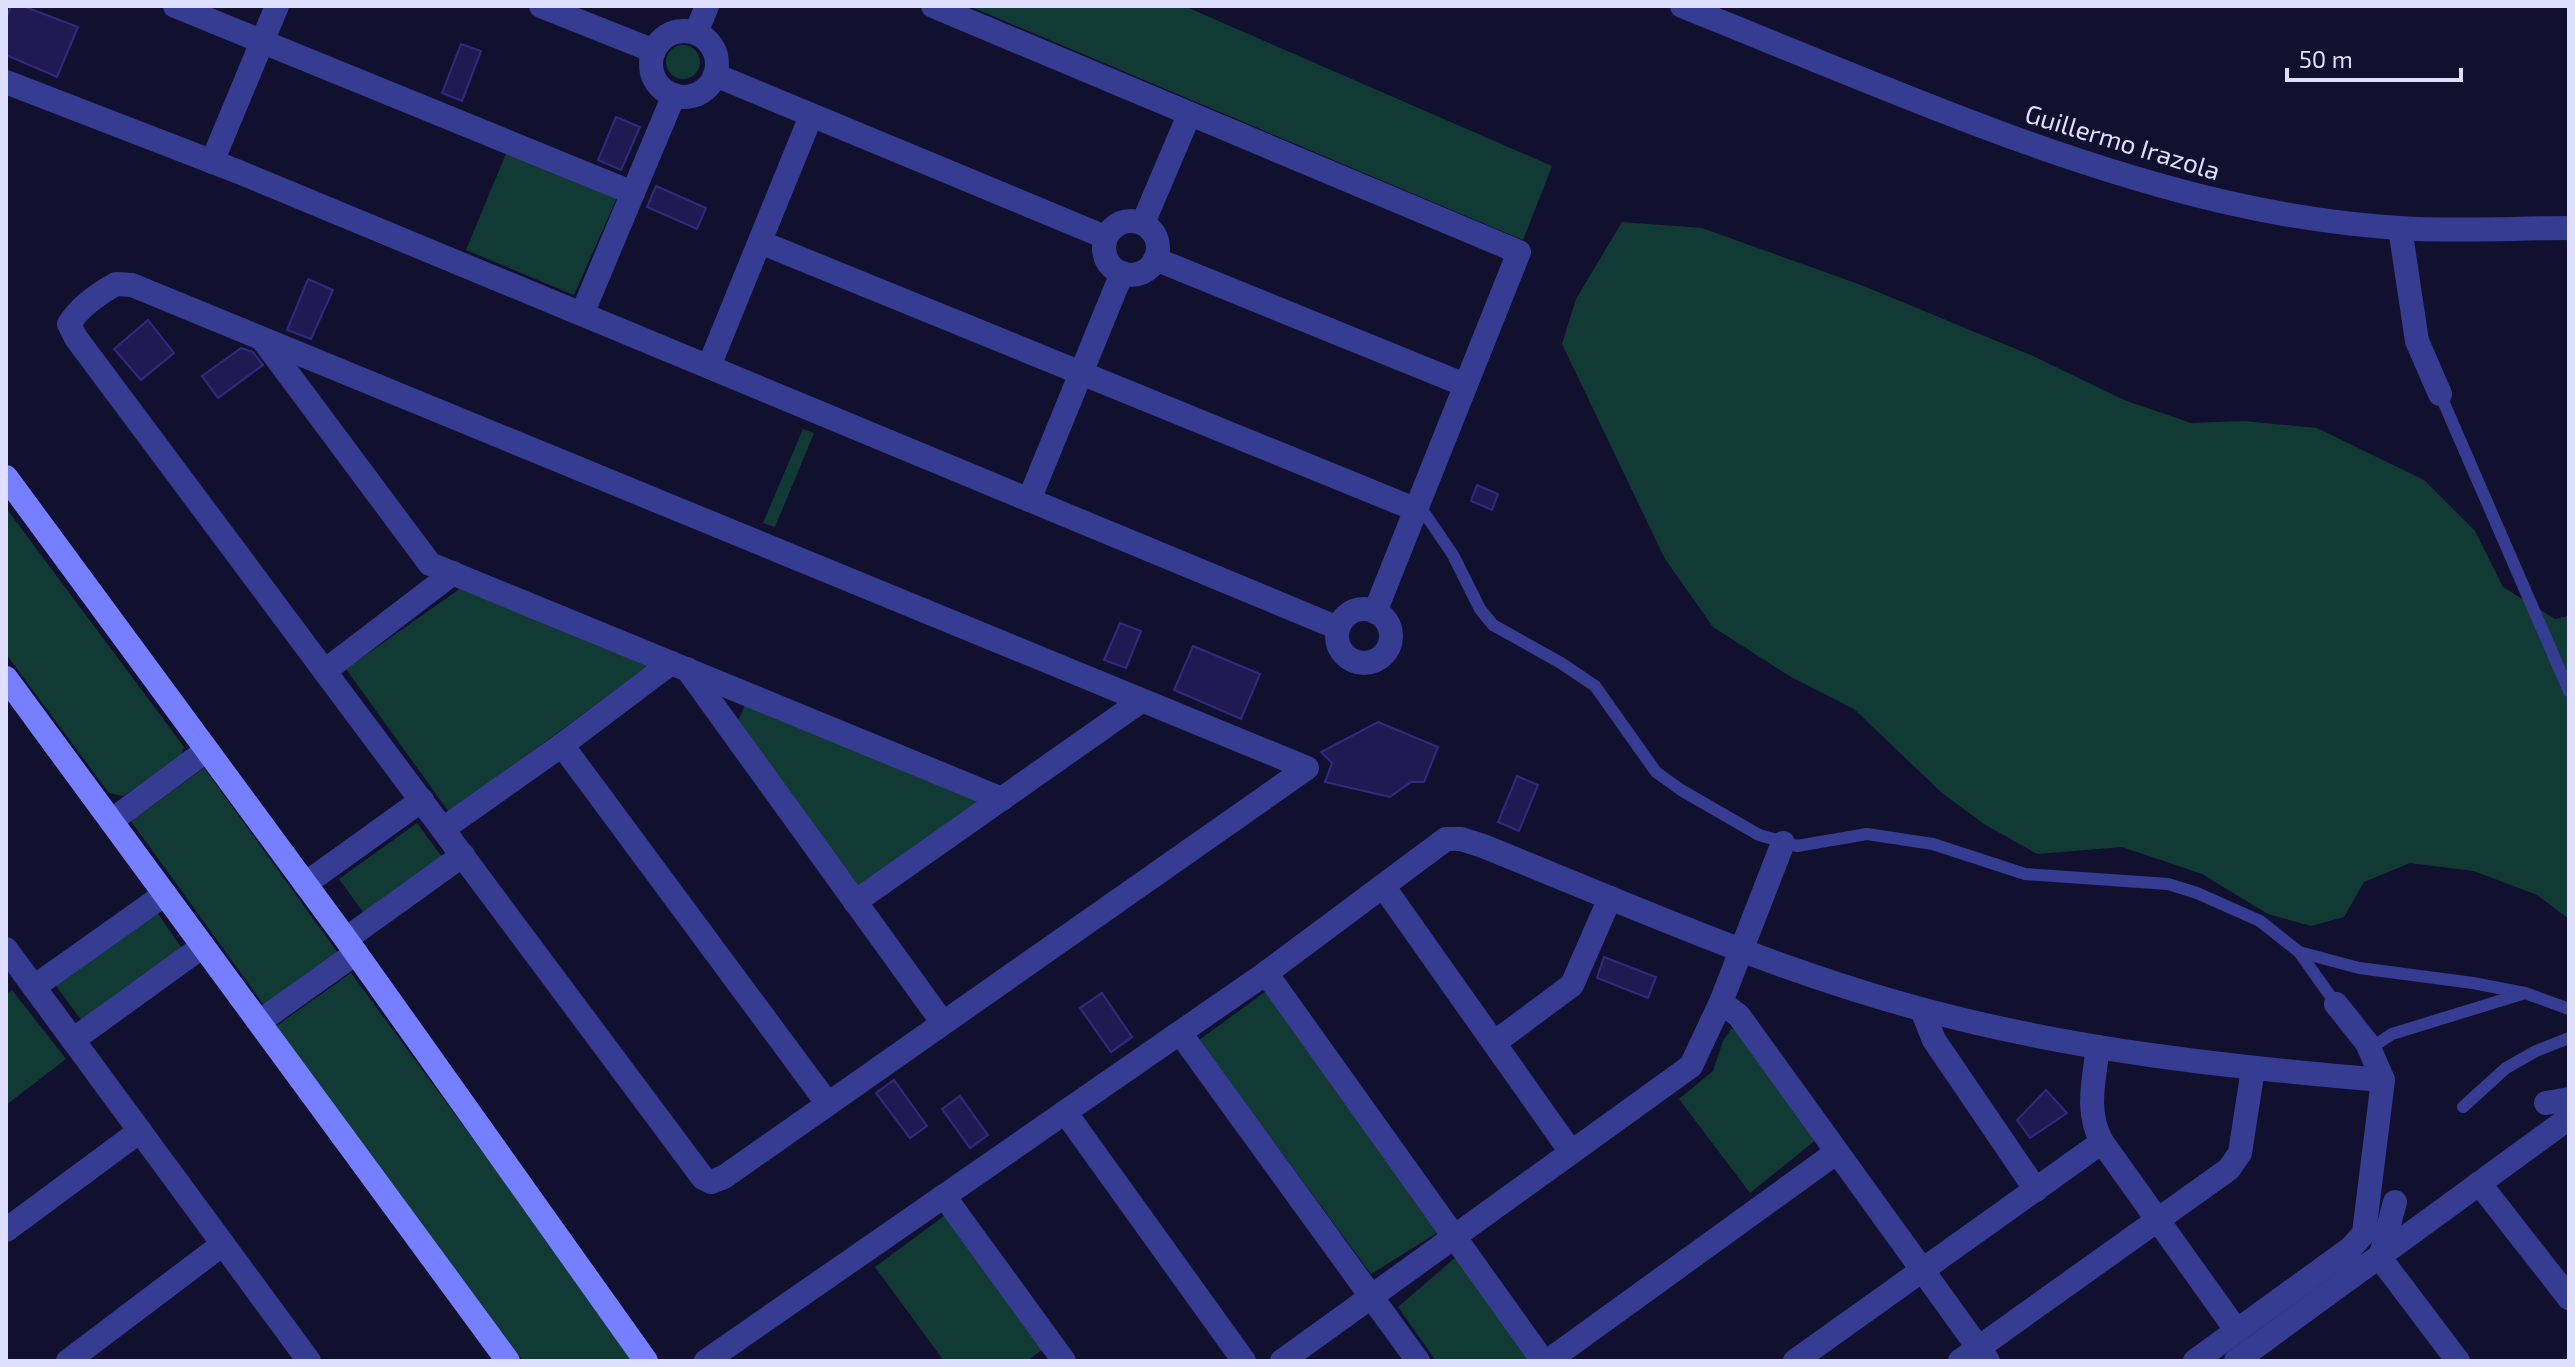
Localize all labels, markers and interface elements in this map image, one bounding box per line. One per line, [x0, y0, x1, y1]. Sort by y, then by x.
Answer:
scale bar [2287, 32, 2461, 82]
text: 50 m [2299, 44, 2353, 73]
street label: Guillermo Irazola [2022, 97, 2224, 185]

